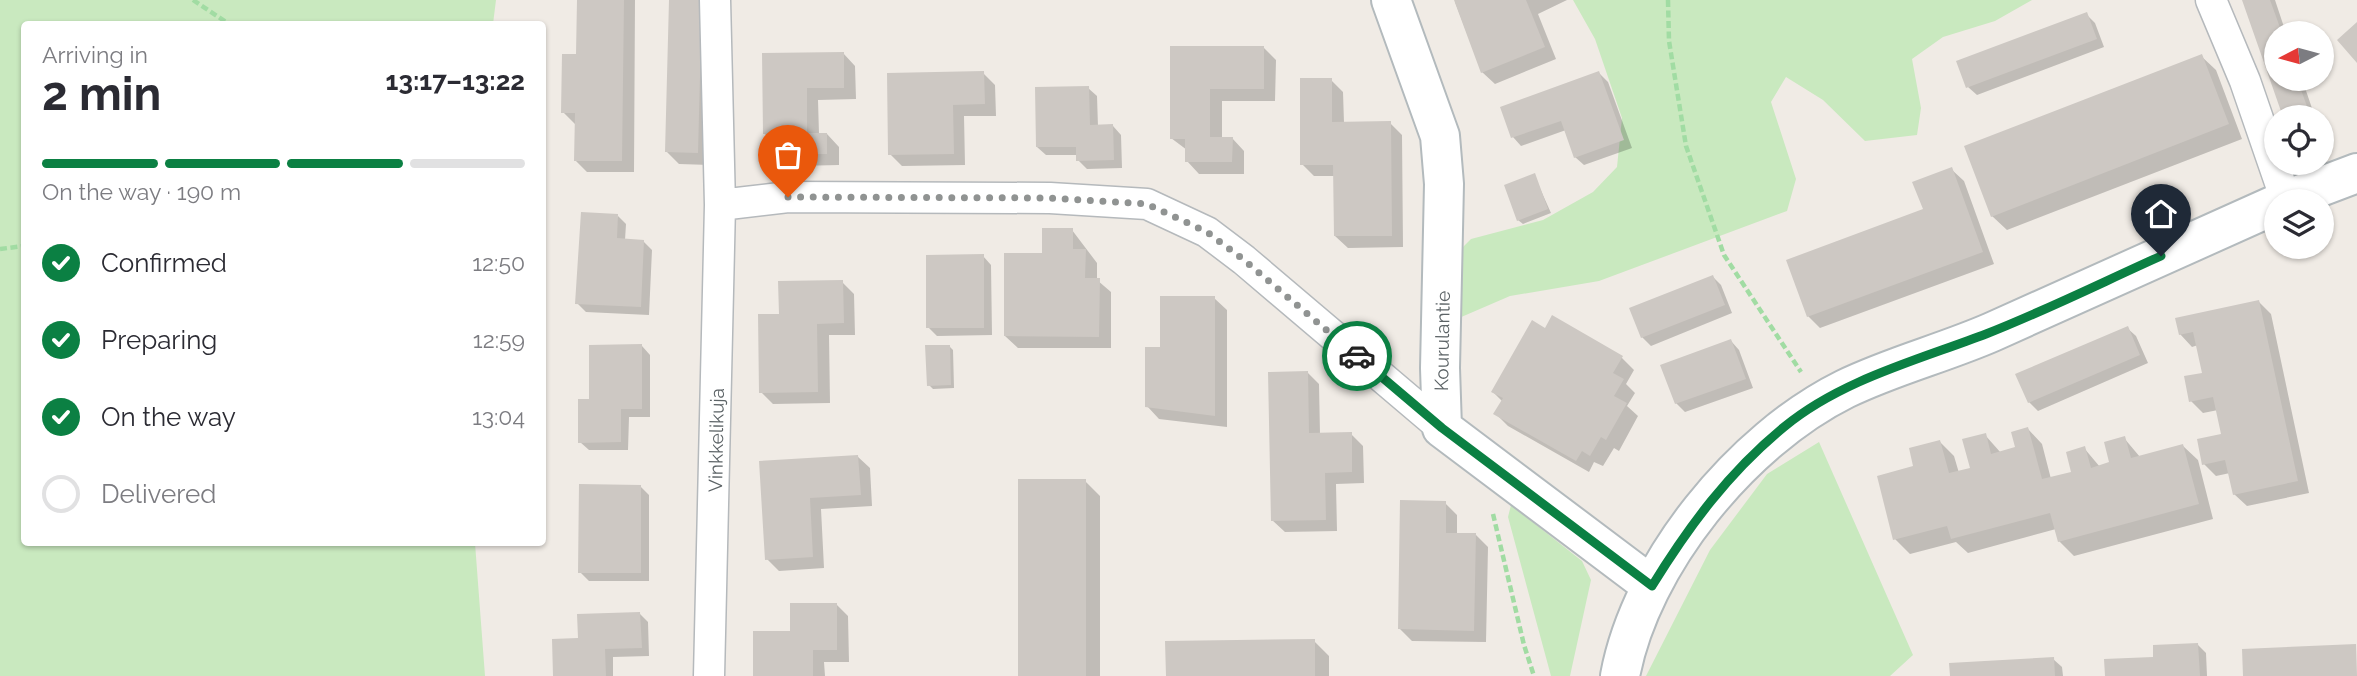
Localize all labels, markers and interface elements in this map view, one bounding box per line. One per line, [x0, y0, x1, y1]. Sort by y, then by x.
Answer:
north arrow [2264, 21, 2334, 91]
map controls [2264, 21, 2334, 259]
text: Arriving in [42, 41, 148, 68]
text: 13:17–13:22 [386, 66, 525, 96]
text: 2 min [42, 67, 161, 121]
button: locate [2264, 105, 2334, 175]
pin [758, 125, 818, 197]
icon: bag [769, 136, 807, 174]
text: On the way · 190 m [42, 178, 241, 205]
pin [2131, 184, 2191, 256]
button: layers [2264, 189, 2334, 259]
icon: home [2142, 195, 2180, 233]
icon: check [42, 244, 80, 282]
text: Confirmed [101, 248, 227, 278]
text: 12:50 [472, 249, 525, 276]
street label: Kourulantie [1430, 291, 1454, 391]
icon: check [42, 321, 80, 359]
courier [1322, 321, 1392, 391]
text: Preparing [101, 325, 217, 355]
text: 12:59 [473, 326, 525, 353]
icon: car [1338, 337, 1376, 375]
street label: Vinkkelikuja [704, 388, 728, 492]
icon: check [42, 398, 80, 436]
text: On the way [101, 402, 236, 432]
text: 13:04 [472, 403, 525, 430]
text: Delivered [101, 479, 216, 509]

